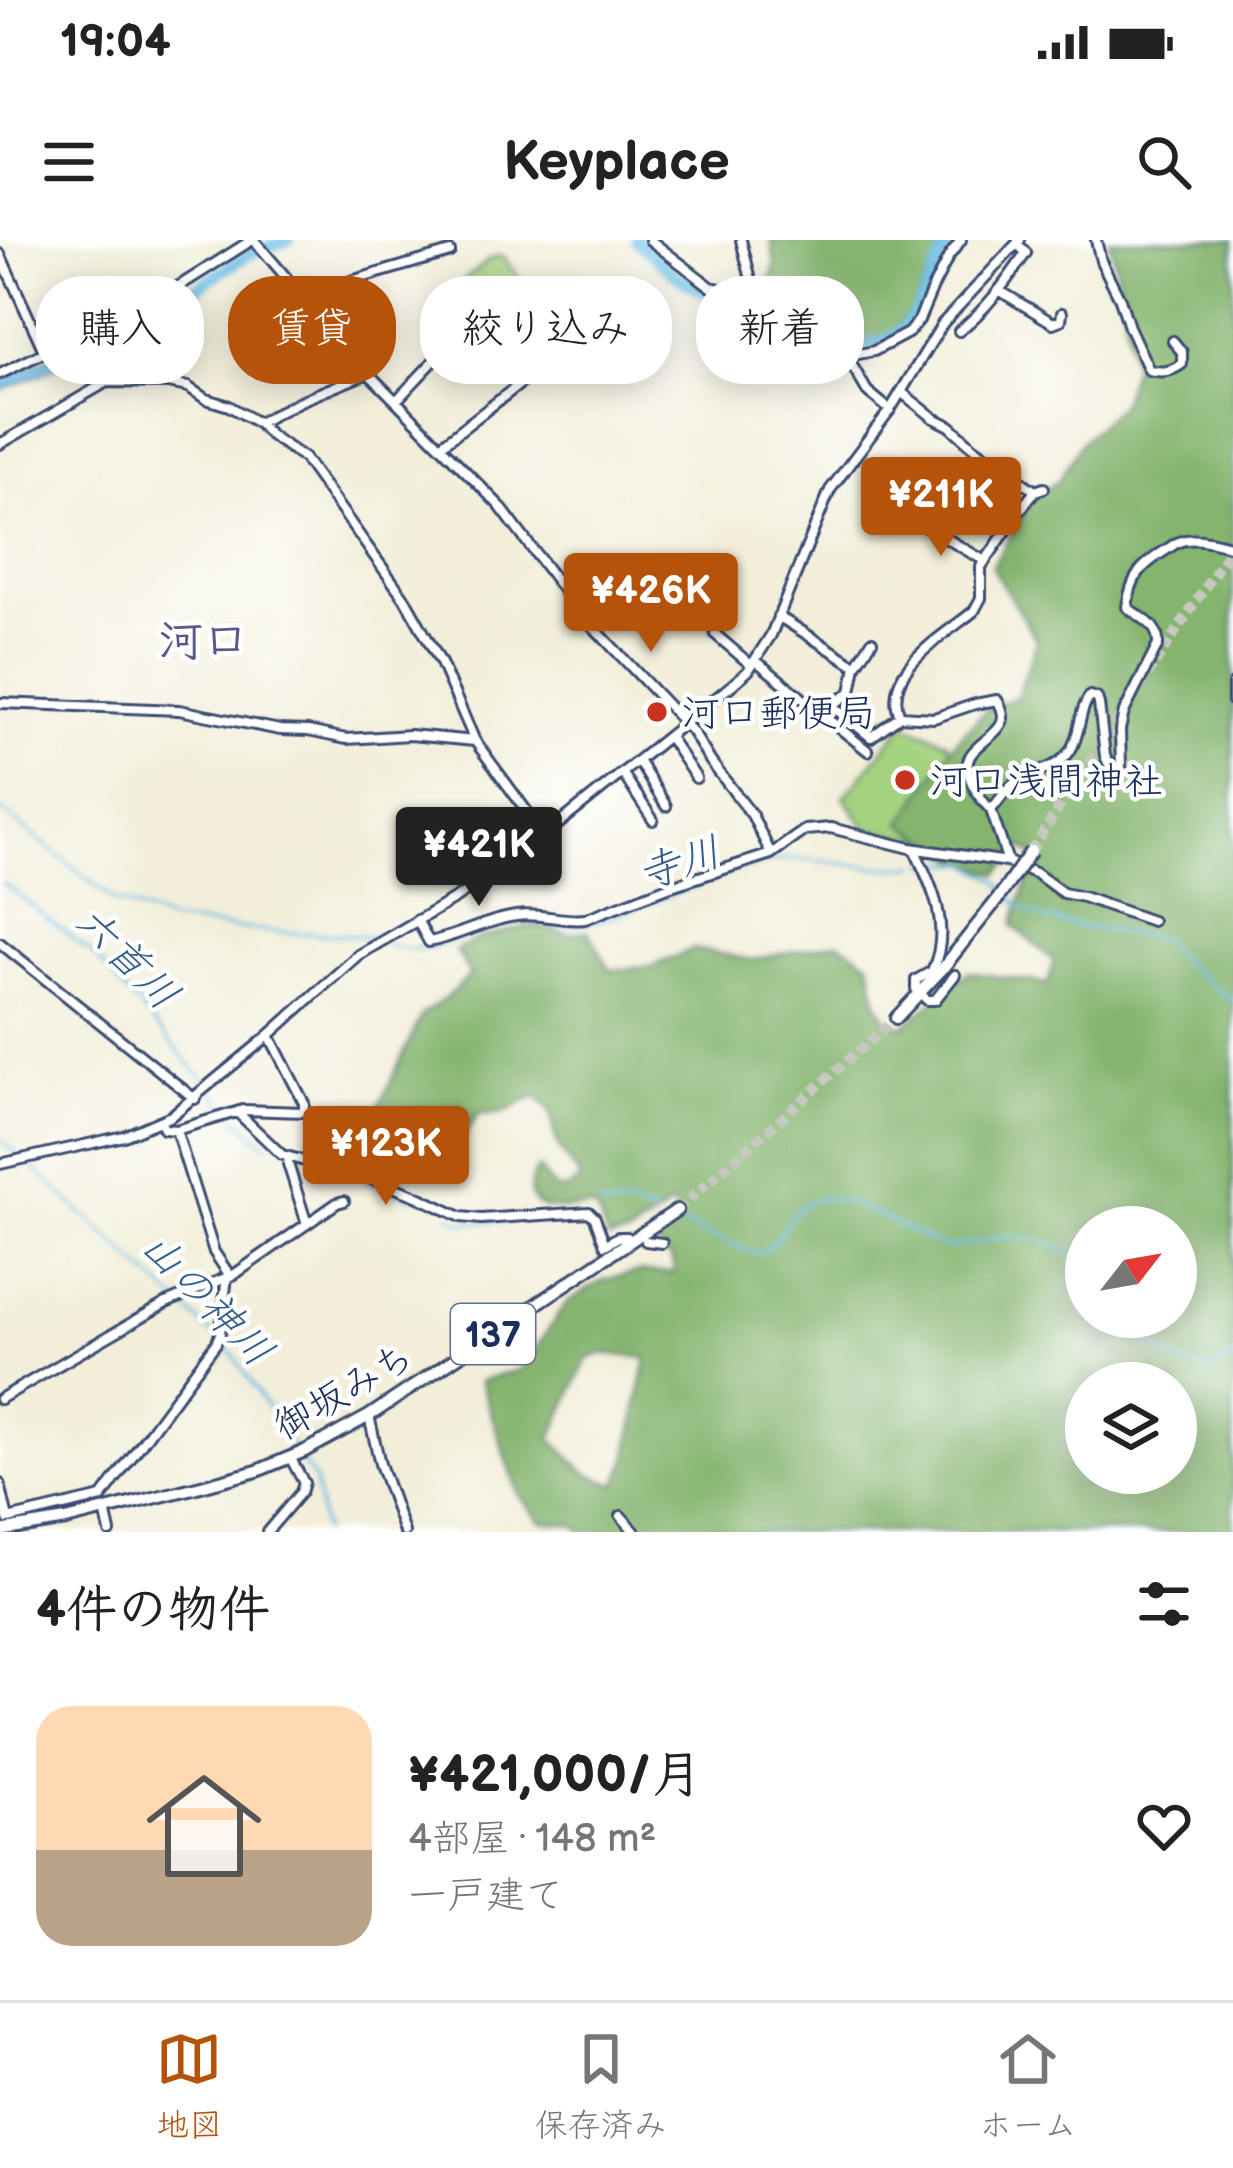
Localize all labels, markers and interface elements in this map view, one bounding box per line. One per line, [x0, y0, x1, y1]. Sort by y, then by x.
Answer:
text: 19:04 [60, 15, 171, 70]
icon: menu [36, 129, 102, 195]
icon: search [1131, 129, 1197, 195]
text: Keyplace [503, 130, 730, 195]
chip: 購入 [36, 276, 204, 384]
chip: 賃貸 [228, 276, 396, 384]
chip: 絞り込み [420, 276, 672, 384]
chip: 新着 [696, 276, 864, 384]
pin: ¥211K [857, 457, 1025, 559]
text: ¥211K [888, 472, 994, 519]
pin: ¥426K [567, 553, 735, 655]
text: ¥426K [591, 568, 711, 615]
district label: 河口 [158, 615, 248, 670]
place label: 河口郵便局 [681, 691, 876, 738]
marker: 河口郵便局 [644, 699, 670, 725]
place label: 河口浅間神社 [929, 759, 1163, 806]
marker: 河口浅間神社 [892, 767, 918, 793]
pin: ¥421K [395, 807, 563, 909]
text: ¥421K [423, 822, 535, 869]
water label: 寺川 [632, 827, 728, 902]
water label: 六首川 [64, 896, 189, 1021]
pin: ¥123K [302, 1106, 470, 1208]
text: ¥123K [330, 1121, 442, 1168]
north arrow [1065, 1206, 1197, 1338]
map controls [1065, 1206, 1197, 1494]
water label: 山の神川 [130, 1222, 283, 1378]
road number: 137 [451, 1304, 535, 1364]
street label: 御坂みち [266, 1333, 423, 1451]
button: layers [1065, 1362, 1197, 1494]
icon: filters [1131, 1571, 1197, 1637]
text: 4件の物件 [36, 1580, 270, 1641]
text: ¥421,000/月 [408, 1745, 702, 1806]
icon: home [132, 1754, 276, 1898]
icon: heart [1131, 1793, 1197, 1859]
text: 4部屋 · 148 m² [408, 1816, 656, 1863]
text: 一戸建て [408, 1873, 564, 1920]
tab: 地図 [156, 2026, 222, 2146]
tab: 保存済み [535, 2026, 667, 2146]
tab: ホーム [979, 2026, 1077, 2146]

